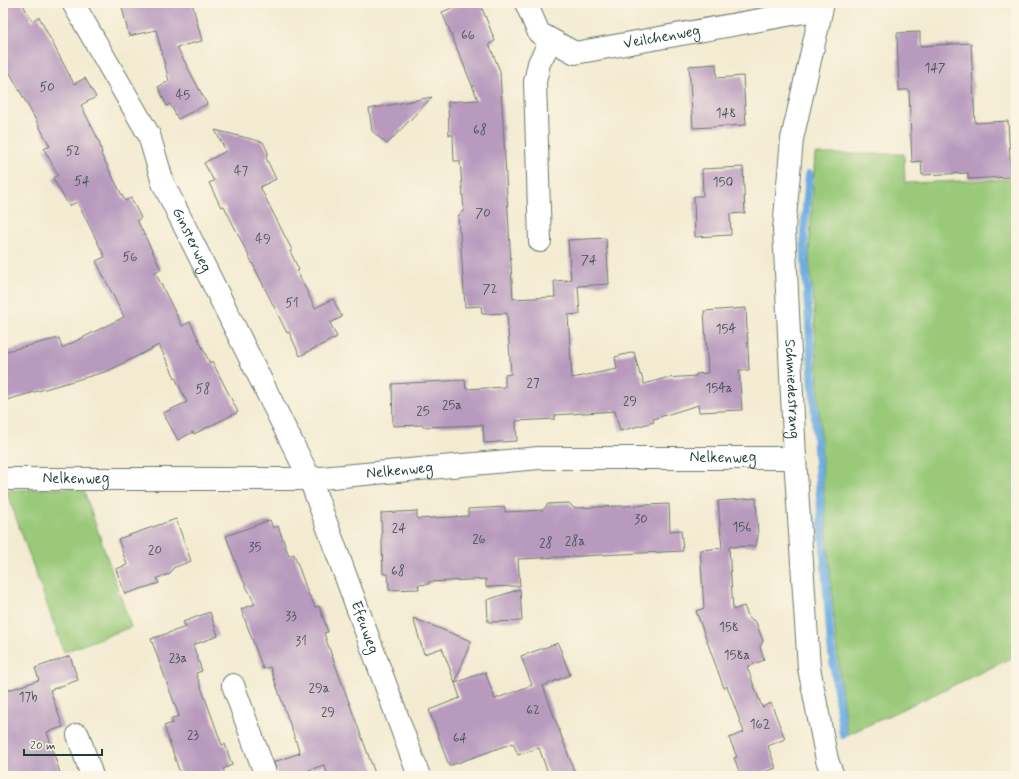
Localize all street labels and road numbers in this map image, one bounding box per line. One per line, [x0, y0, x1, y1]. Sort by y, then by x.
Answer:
street label: Veilchenweg [622, 21, 702, 54]
street label: Ginsterweg [167, 204, 216, 276]
street label: Schmiedestrang [779, 339, 804, 439]
street label: Nelkenweg [690, 448, 757, 469]
street label: Nelkenweg [365, 458, 434, 484]
street label: Nelkenweg [42, 469, 110, 490]
street label: Efeuweg [346, 598, 383, 657]

